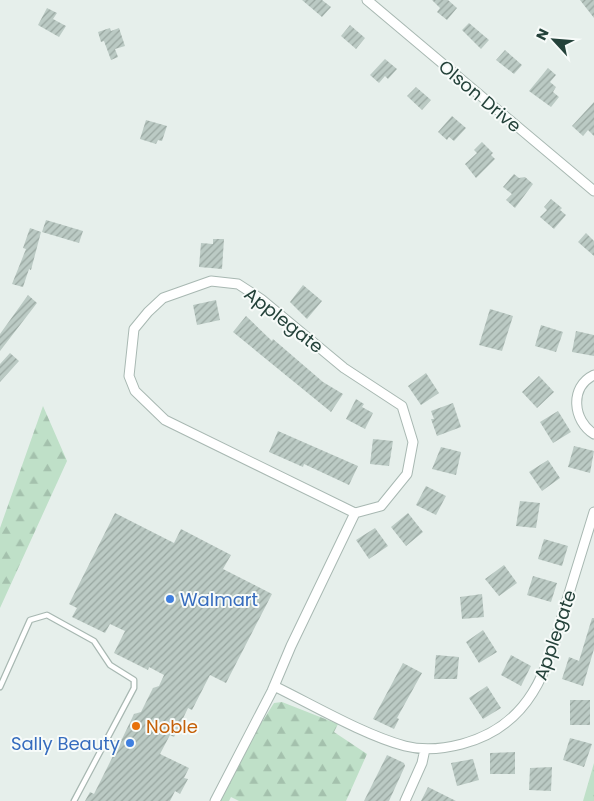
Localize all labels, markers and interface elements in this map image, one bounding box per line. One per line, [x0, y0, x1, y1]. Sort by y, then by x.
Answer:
north arrow [529, 15, 579, 65]
text: N [531, 25, 554, 43]
street label: Olson Drive [433, 54, 527, 138]
street label: Applegate [239, 281, 329, 359]
street label: Applegate [528, 586, 582, 684]
place label: Walmart [180, 587, 258, 612]
marker: Walmart [164, 593, 176, 605]
place label: Noble [146, 714, 198, 739]
marker: Noble [130, 720, 142, 732]
place label: Sally Beauty [11, 731, 120, 756]
marker: Sally Beauty [124, 737, 136, 749]

